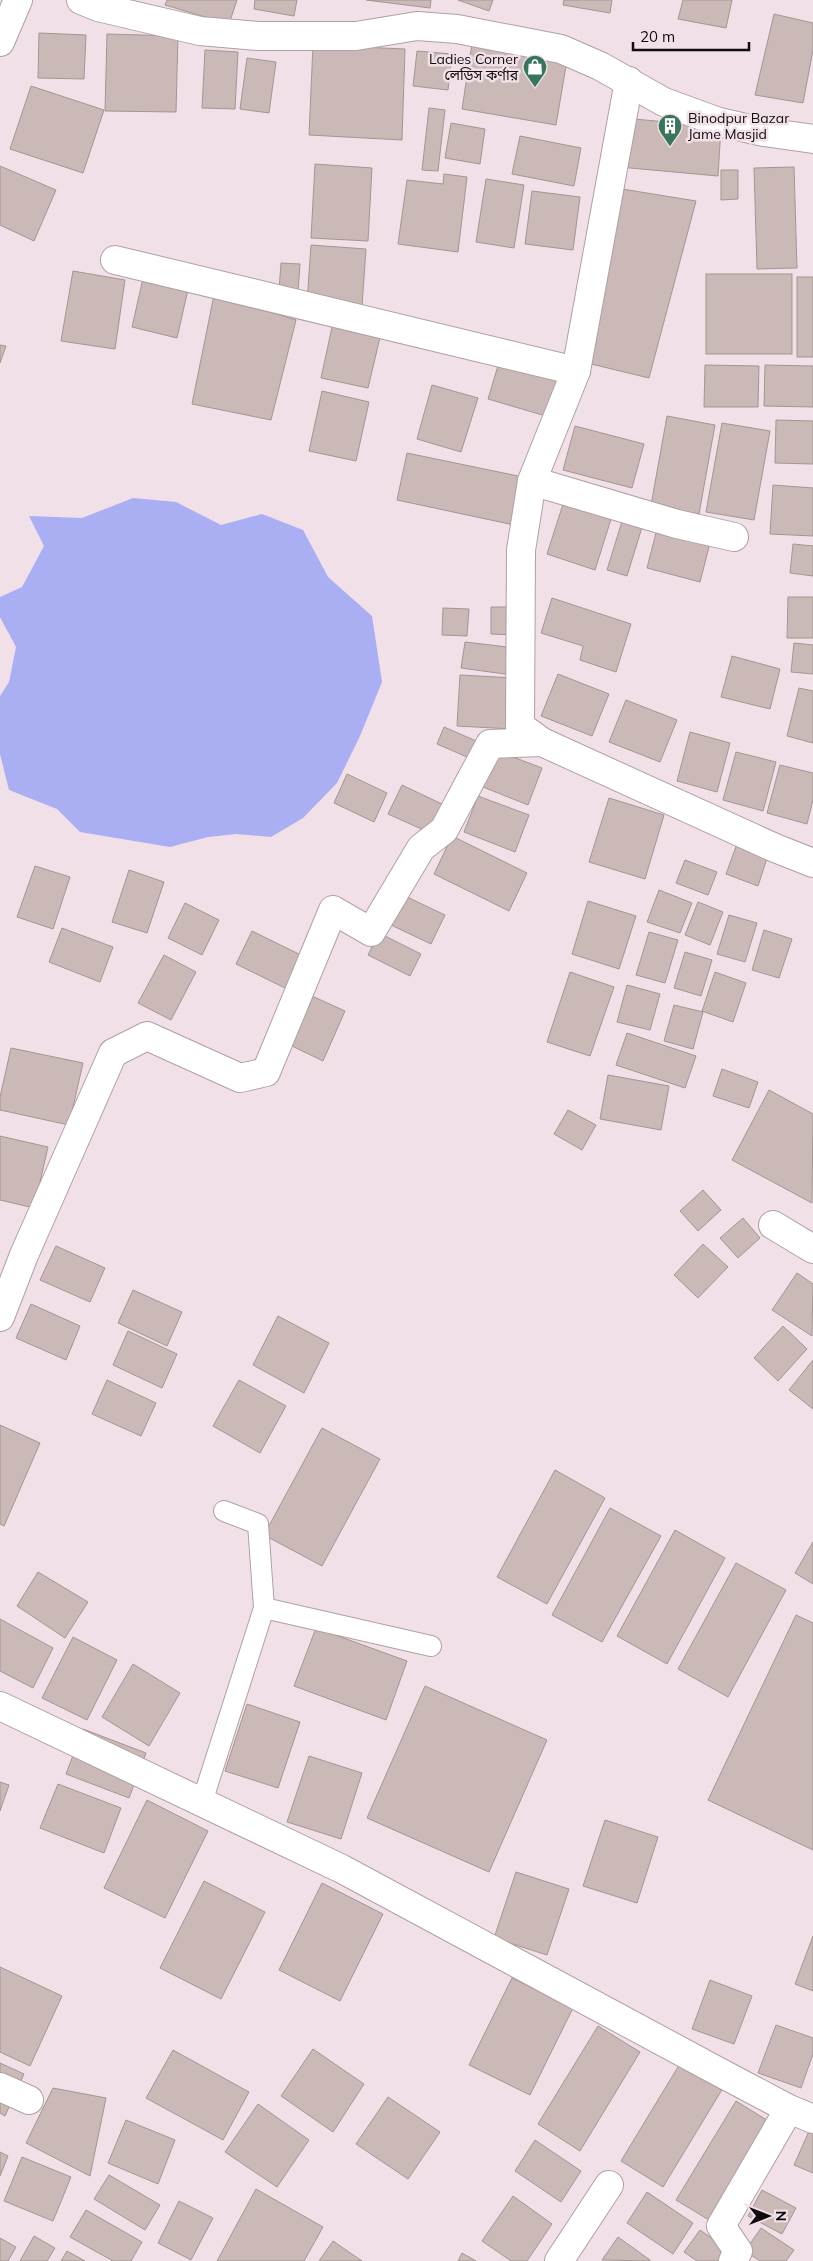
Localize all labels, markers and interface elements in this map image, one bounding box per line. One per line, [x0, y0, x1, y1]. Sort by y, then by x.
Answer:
scale bar [633, 20, 749, 52]
text: 20 m [640, 27, 675, 46]
place label: Ladies Corner লেডিস কর্ণার [429, 50, 519, 84]
shop icon: Ladies Corner লেডিস কর্ণার [522, 54, 548, 88]
place label: Binodpur Bazar Jame Masjid [688, 109, 790, 143]
building icon: Binodpur Bazar Jame Masjid [657, 113, 683, 147]
north arrow [743, 2191, 793, 2241]
text: N [772, 2211, 790, 2221]

